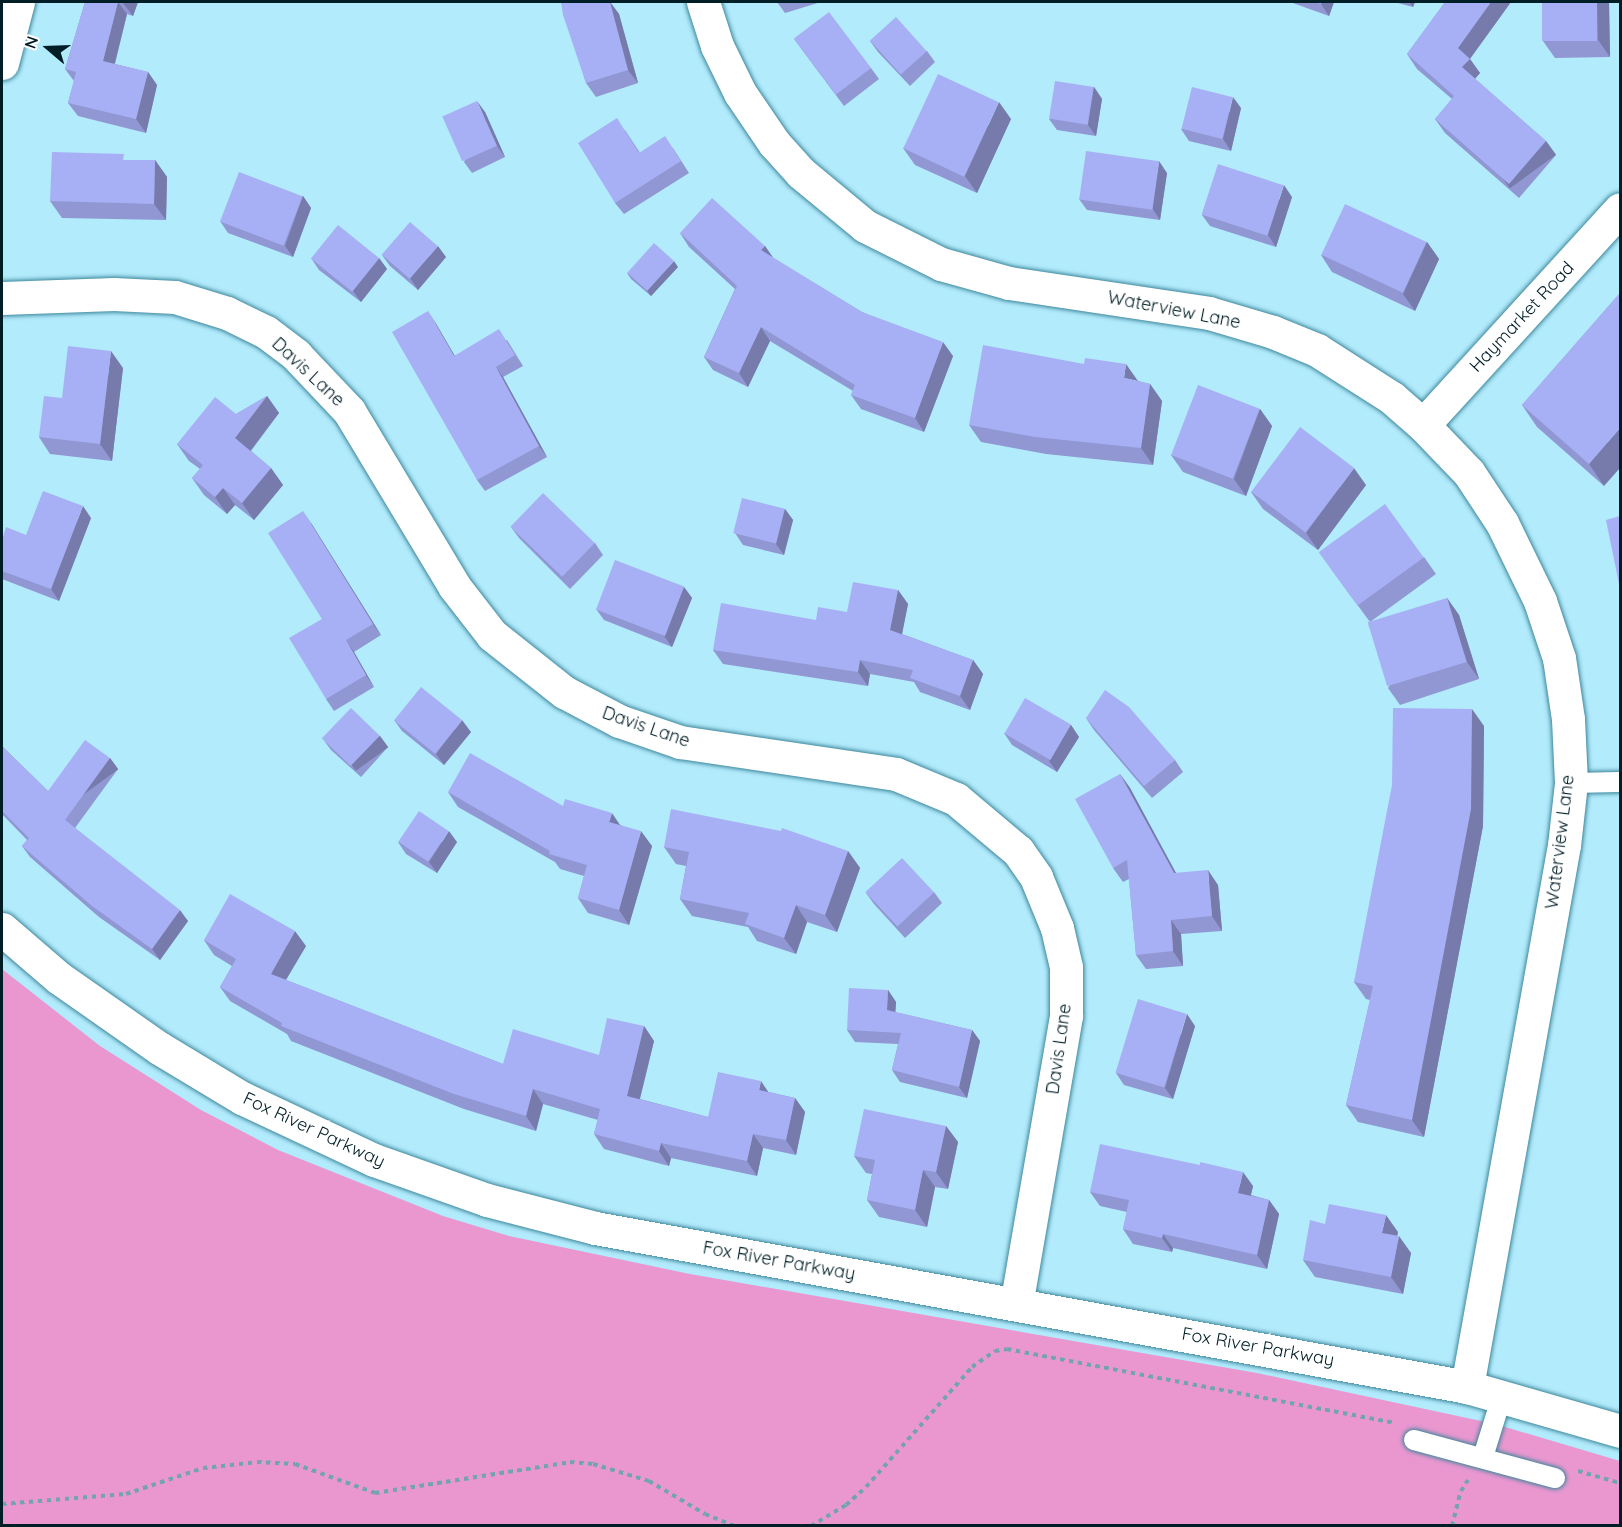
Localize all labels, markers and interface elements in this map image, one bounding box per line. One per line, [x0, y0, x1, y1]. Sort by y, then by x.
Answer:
north arrow [18, 18, 78, 78]
text: N [20, 33, 42, 51]
street label: Haymarket Road [1465, 257, 1579, 377]
street label: Waterview Lane [1106, 286, 1242, 334]
street label: Davis Lane [267, 333, 349, 411]
street label: Davis Lane [599, 702, 693, 752]
street label: Waterview Lane [1541, 774, 1579, 910]
street label: Davis Lane [1042, 1002, 1076, 1096]
street label: Fox River Parkway [239, 1088, 389, 1172]
street label: Fox River Parkway [701, 1237, 857, 1285]
street label: Fox River Parkway [1180, 1323, 1336, 1371]

